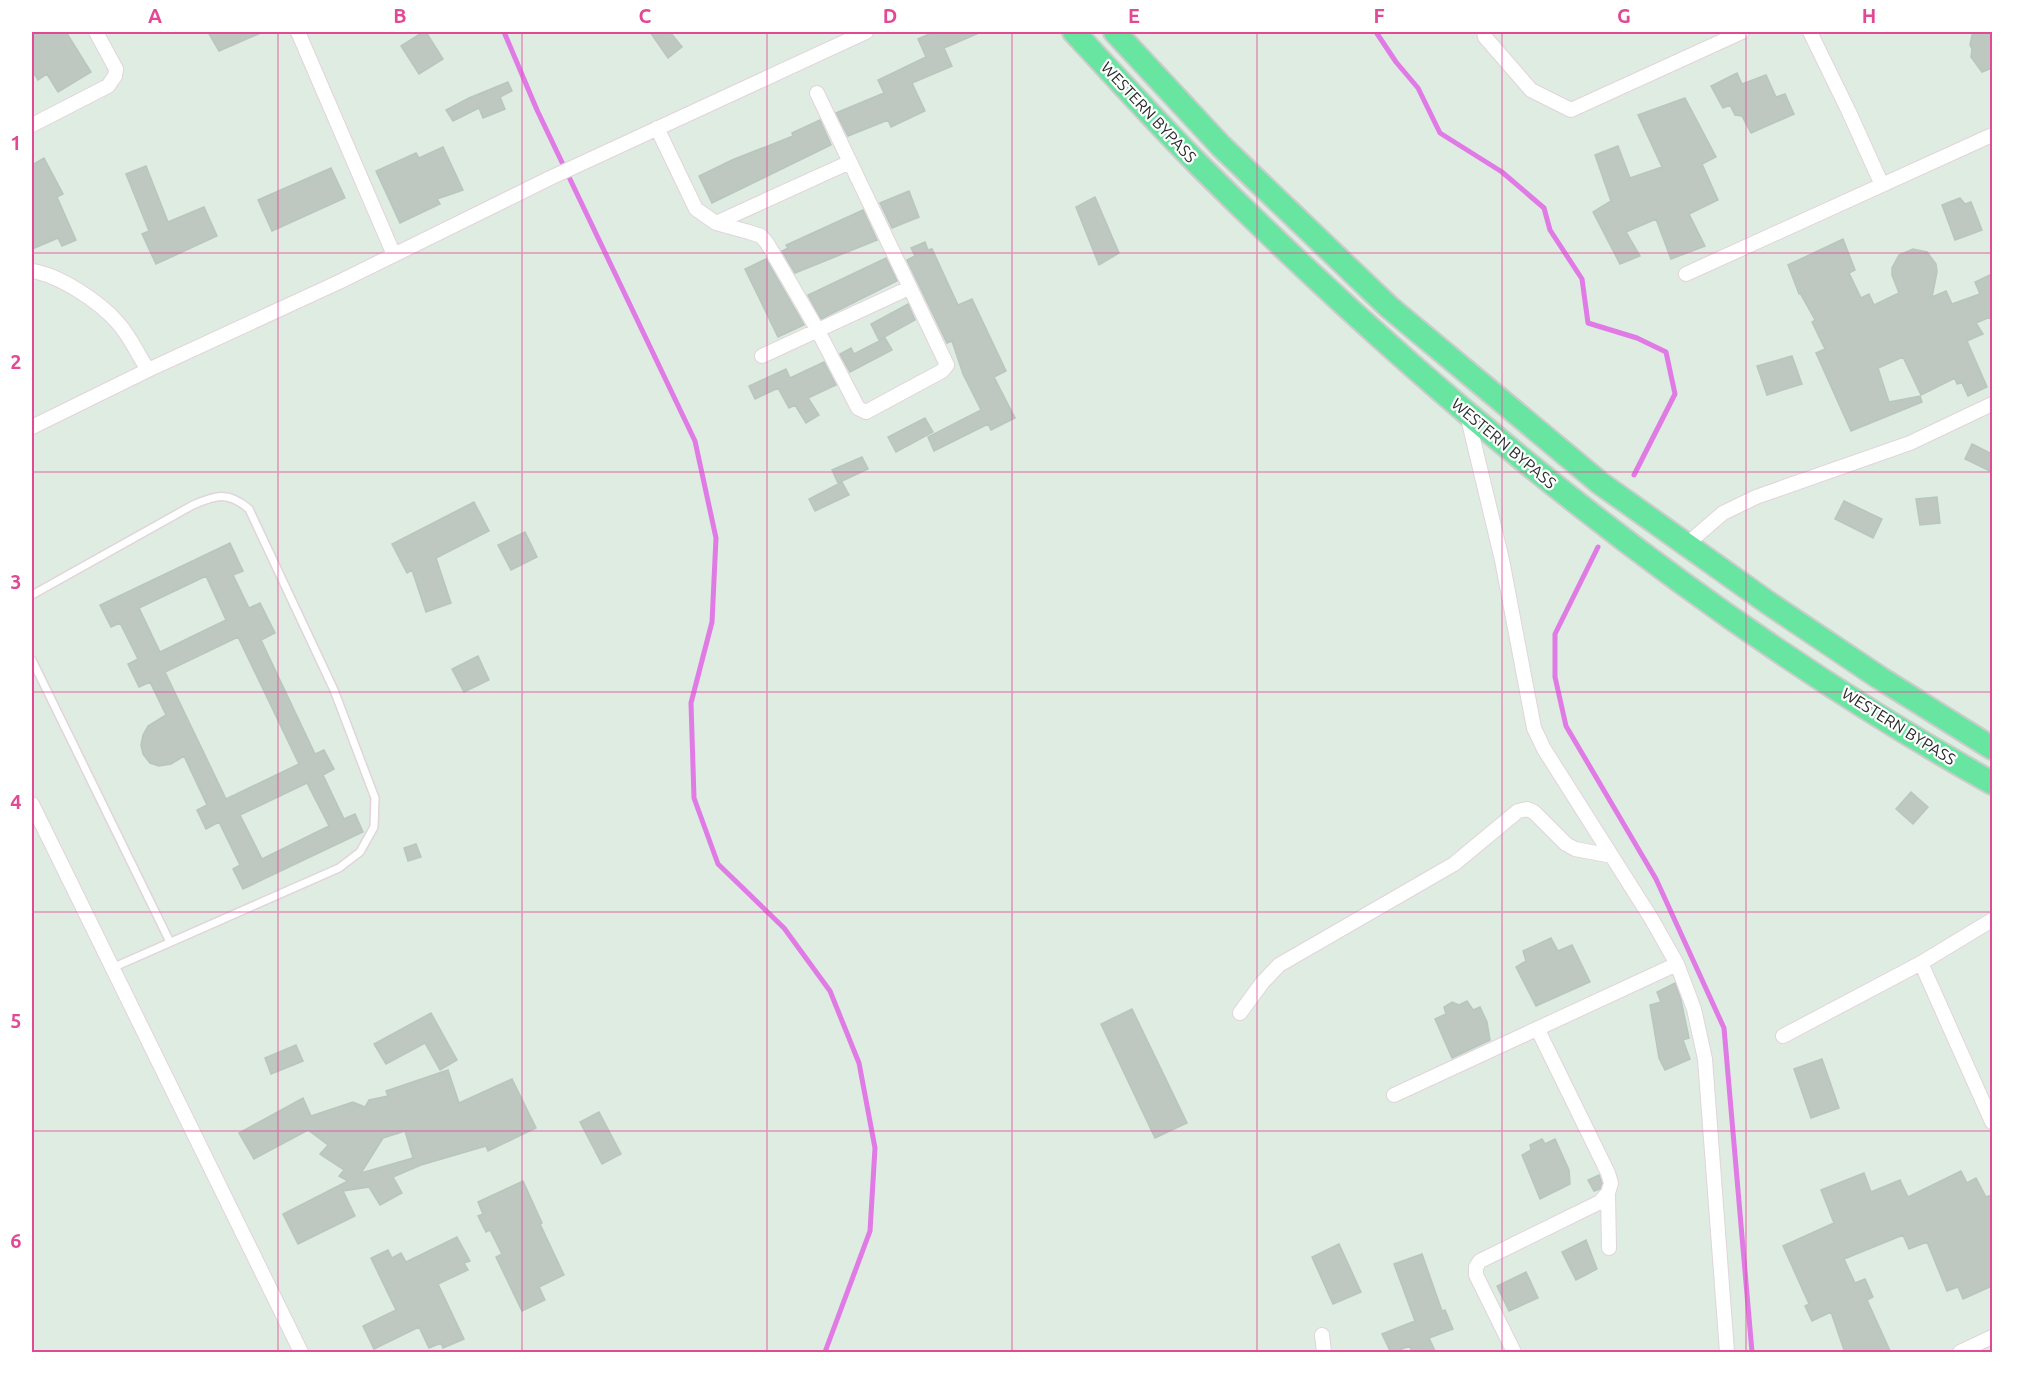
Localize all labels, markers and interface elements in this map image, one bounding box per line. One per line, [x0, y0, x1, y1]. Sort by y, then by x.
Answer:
text: A [148, 4, 162, 27]
text: B [393, 4, 407, 27]
text: C [639, 4, 652, 27]
text: D [883, 4, 897, 27]
text: E [1128, 4, 1140, 27]
text: F [1373, 4, 1385, 27]
text: G [1617, 4, 1631, 27]
text: H [1862, 4, 1876, 27]
street label: WESTERN BYPASS [1098, 58, 1200, 166]
text: 1 [10, 131, 22, 154]
text: 2 [10, 350, 22, 373]
street label: WESTERN BYPASS [1448, 394, 1560, 492]
text: 3 [10, 570, 22, 593]
street label: WESTERN BYPASS [1839, 684, 1959, 768]
text: 4 [10, 790, 22, 813]
text: 5 [10, 1009, 22, 1032]
text: 6 [10, 1229, 22, 1252]

